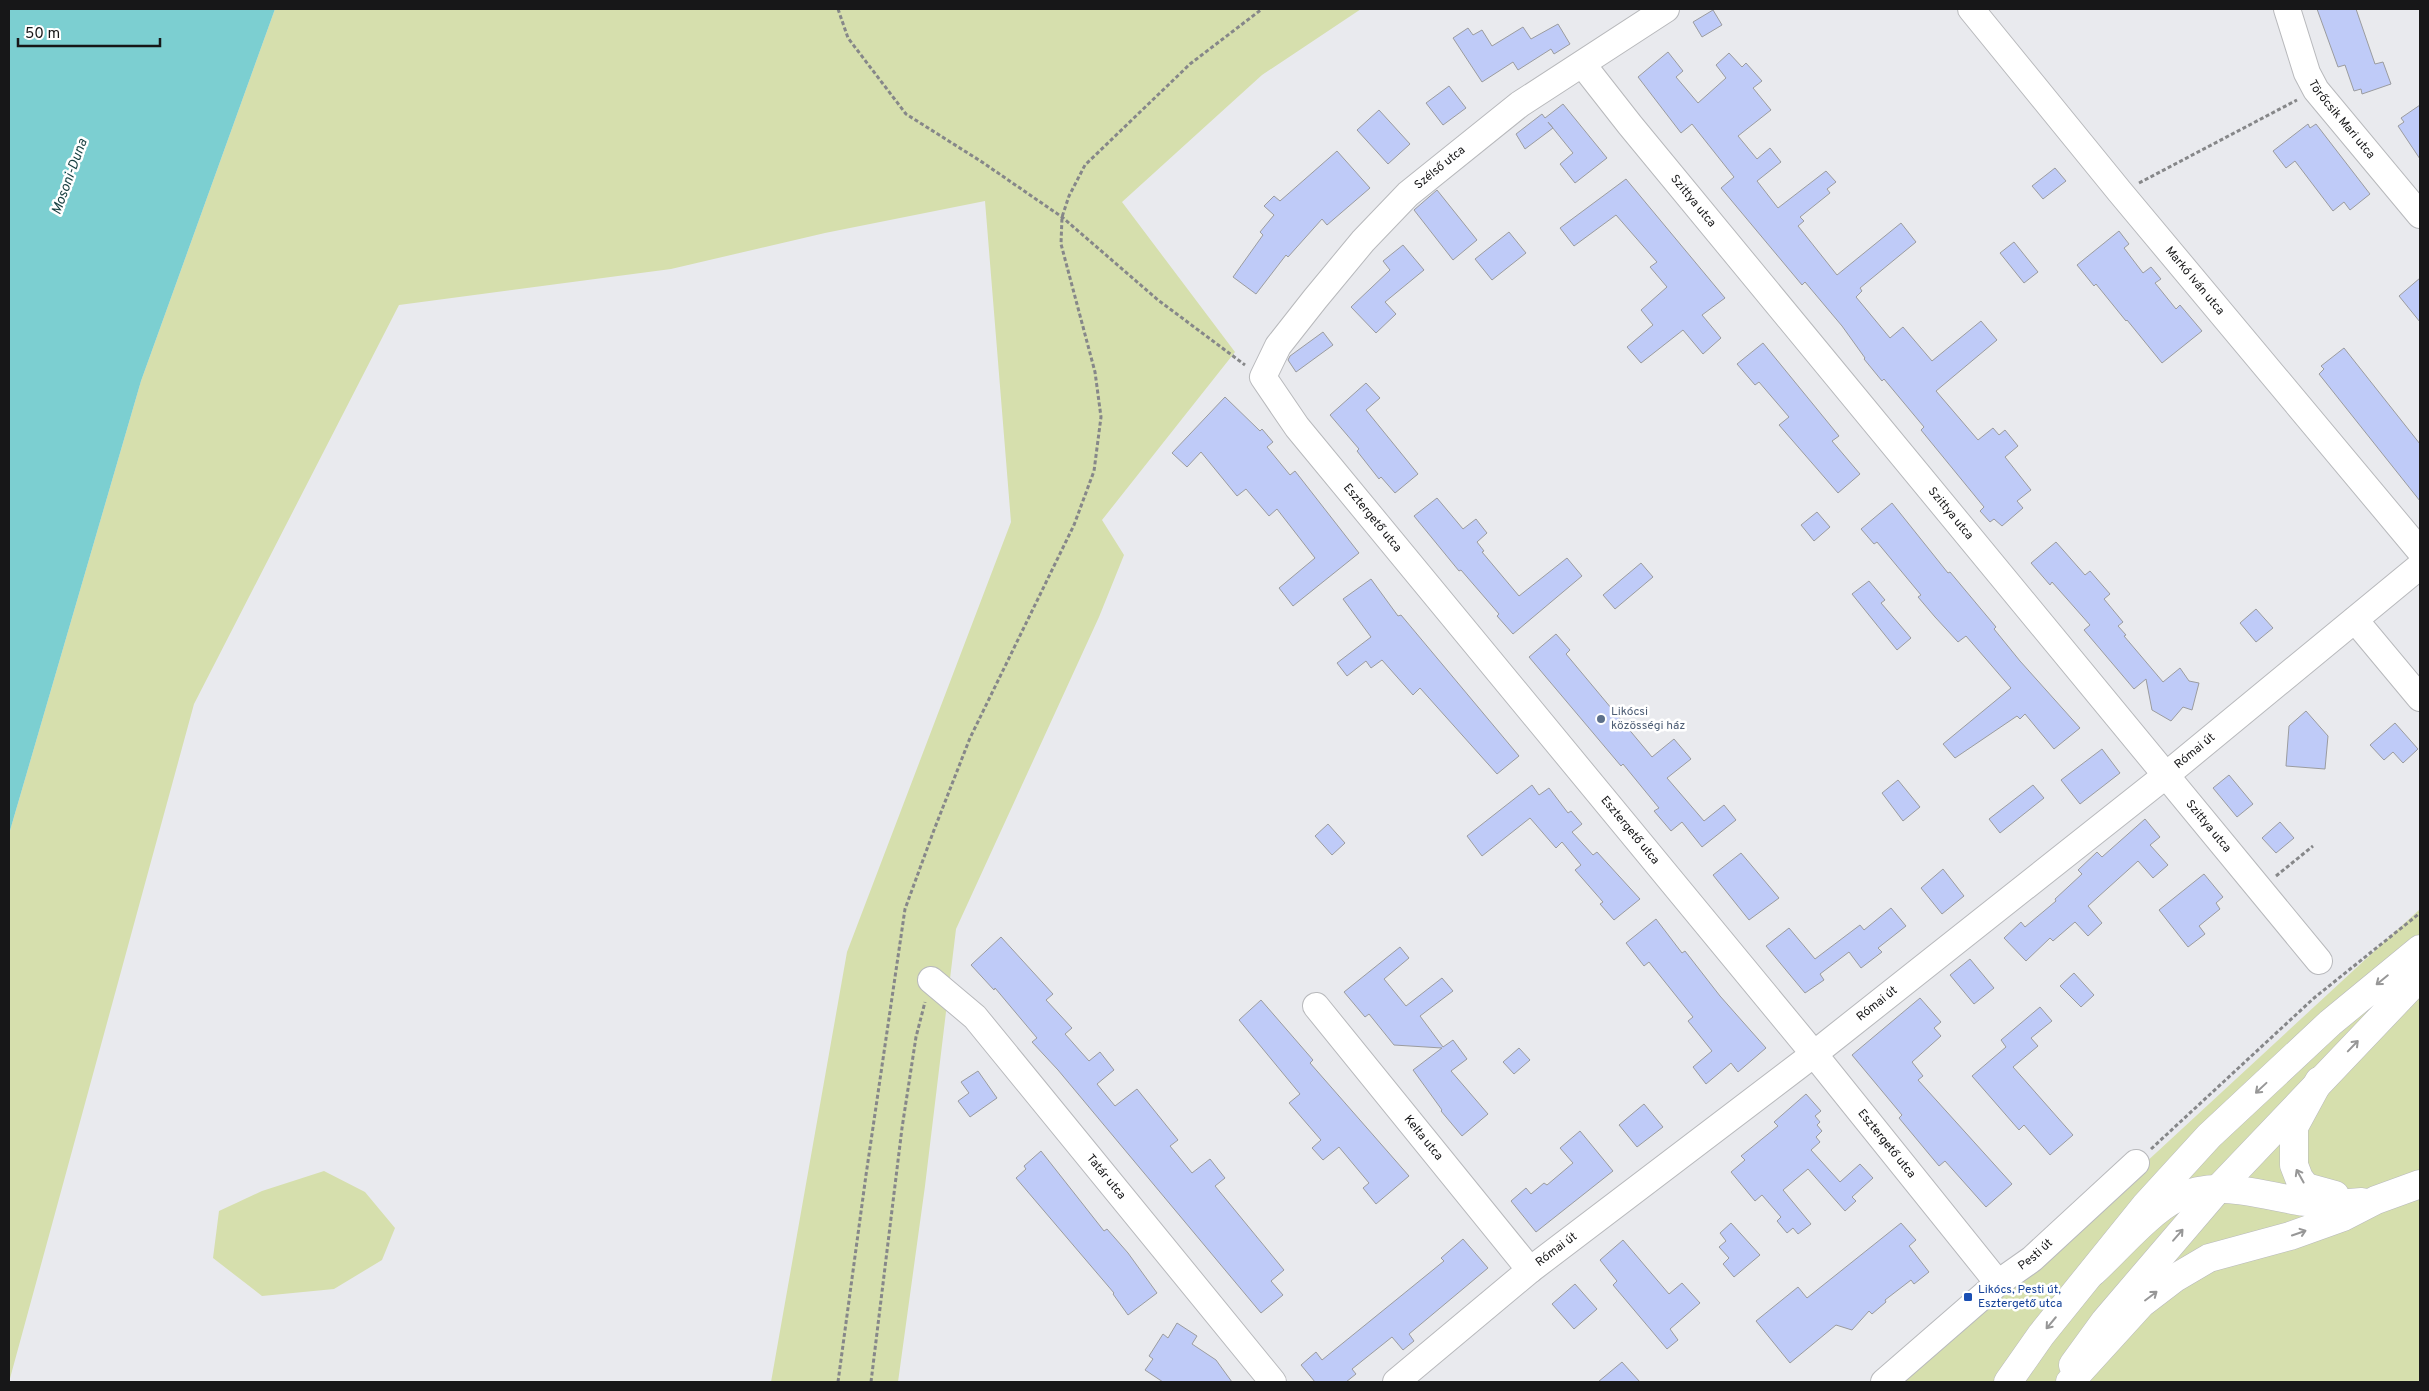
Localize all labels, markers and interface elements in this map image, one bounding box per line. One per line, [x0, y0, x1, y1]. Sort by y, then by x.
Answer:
scale bar [18, 15, 160, 47]
text: 50 m [25, 25, 60, 44]
street label: Törőcsik Mari utca [2304, 77, 2378, 163]
water label: Mosoni-Duna [48, 136, 92, 217]
street label: Szélső utca [1411, 143, 1469, 193]
street label: Szittya utca [1666, 172, 1719, 231]
street label: Markó Iván utca [2161, 243, 2228, 319]
street label: Esztergető utca [1339, 480, 1405, 556]
street label: Szittya utca [1924, 484, 1977, 543]
place label: Likócsi közösségi ház [1611, 704, 1685, 734]
marker: Likócsi közösségi ház [1595, 713, 1607, 725]
street label: Római út [2171, 730, 2219, 773]
street label: Esztergető utca [1597, 793, 1663, 868]
street label: Szittya utca [2182, 797, 2234, 856]
one-way arrow [2376, 975, 2389, 986]
street label: Római út [1853, 983, 1901, 1025]
one-way arrow [2346, 1041, 2358, 1053]
one-way arrow [2254, 1082, 2267, 1094]
street label: Esztergető utca [1854, 1106, 1919, 1182]
street label: Kelta utca [1400, 1112, 1446, 1164]
street label: Tatár utca [1082, 1151, 1129, 1203]
one-way arrow [2295, 1169, 2305, 1184]
one-way arrow [2172, 1228, 2184, 1241]
one-way arrow [2291, 1228, 2306, 1237]
street label: Római út [1533, 1229, 1581, 1271]
street label: Pesti út [2015, 1236, 2056, 1274]
place label: Likócs, Pesti út, Esztergető utca [1978, 1282, 2062, 1312]
marker: Likócs, Pesti út, Esztergető utca [1962, 1291, 1974, 1303]
one-way arrow [2145, 1291, 2158, 1302]
one-way arrow [2046, 1316, 2057, 1329]

